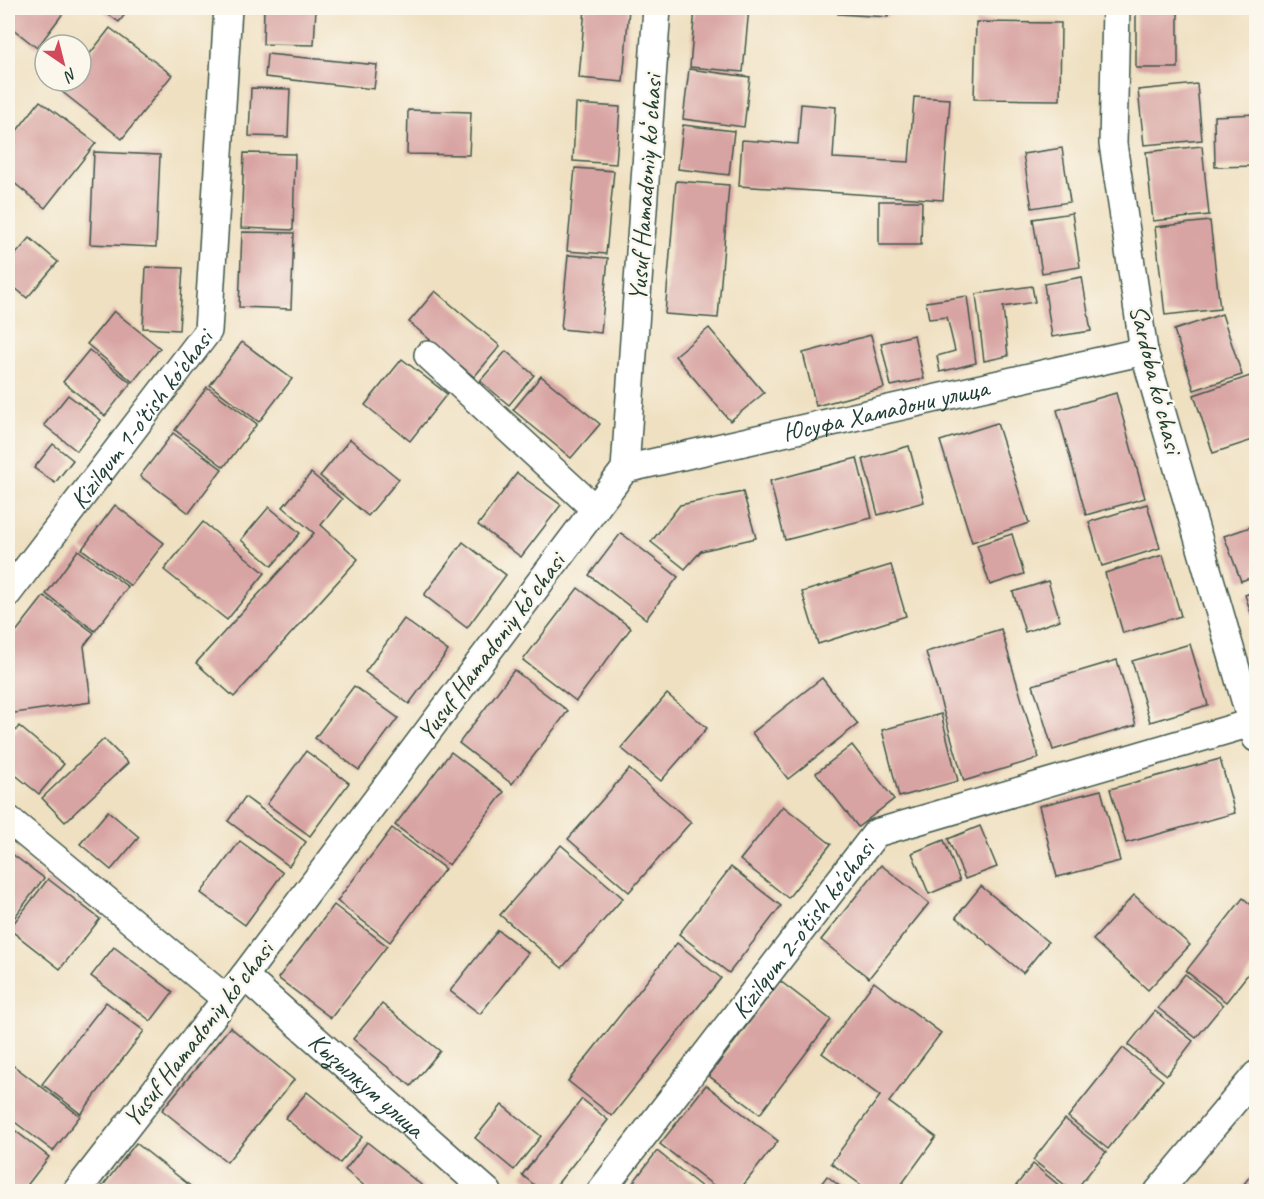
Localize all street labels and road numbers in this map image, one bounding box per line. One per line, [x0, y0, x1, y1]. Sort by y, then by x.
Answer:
street label: Yusuf Hamadoniy koʻchasi [621, 71, 670, 302]
street label: Sardoba koʻchasi [1122, 301, 1191, 460]
street label: Kizilqum 1-o'tish ko'chasi [62, 320, 222, 515]
street label: Юсуфа Хамадони улица [779, 370, 994, 449]
street label: Yusuf Hamadoniy koʻchasi [410, 544, 574, 747]
street label: Kizilqum 2-o'tish ko'chasi [723, 830, 883, 1025]
street label: Yusuf Hamadoniy koʻchasi [115, 932, 283, 1133]
street label: Кызылкум улица [302, 1025, 433, 1146]

